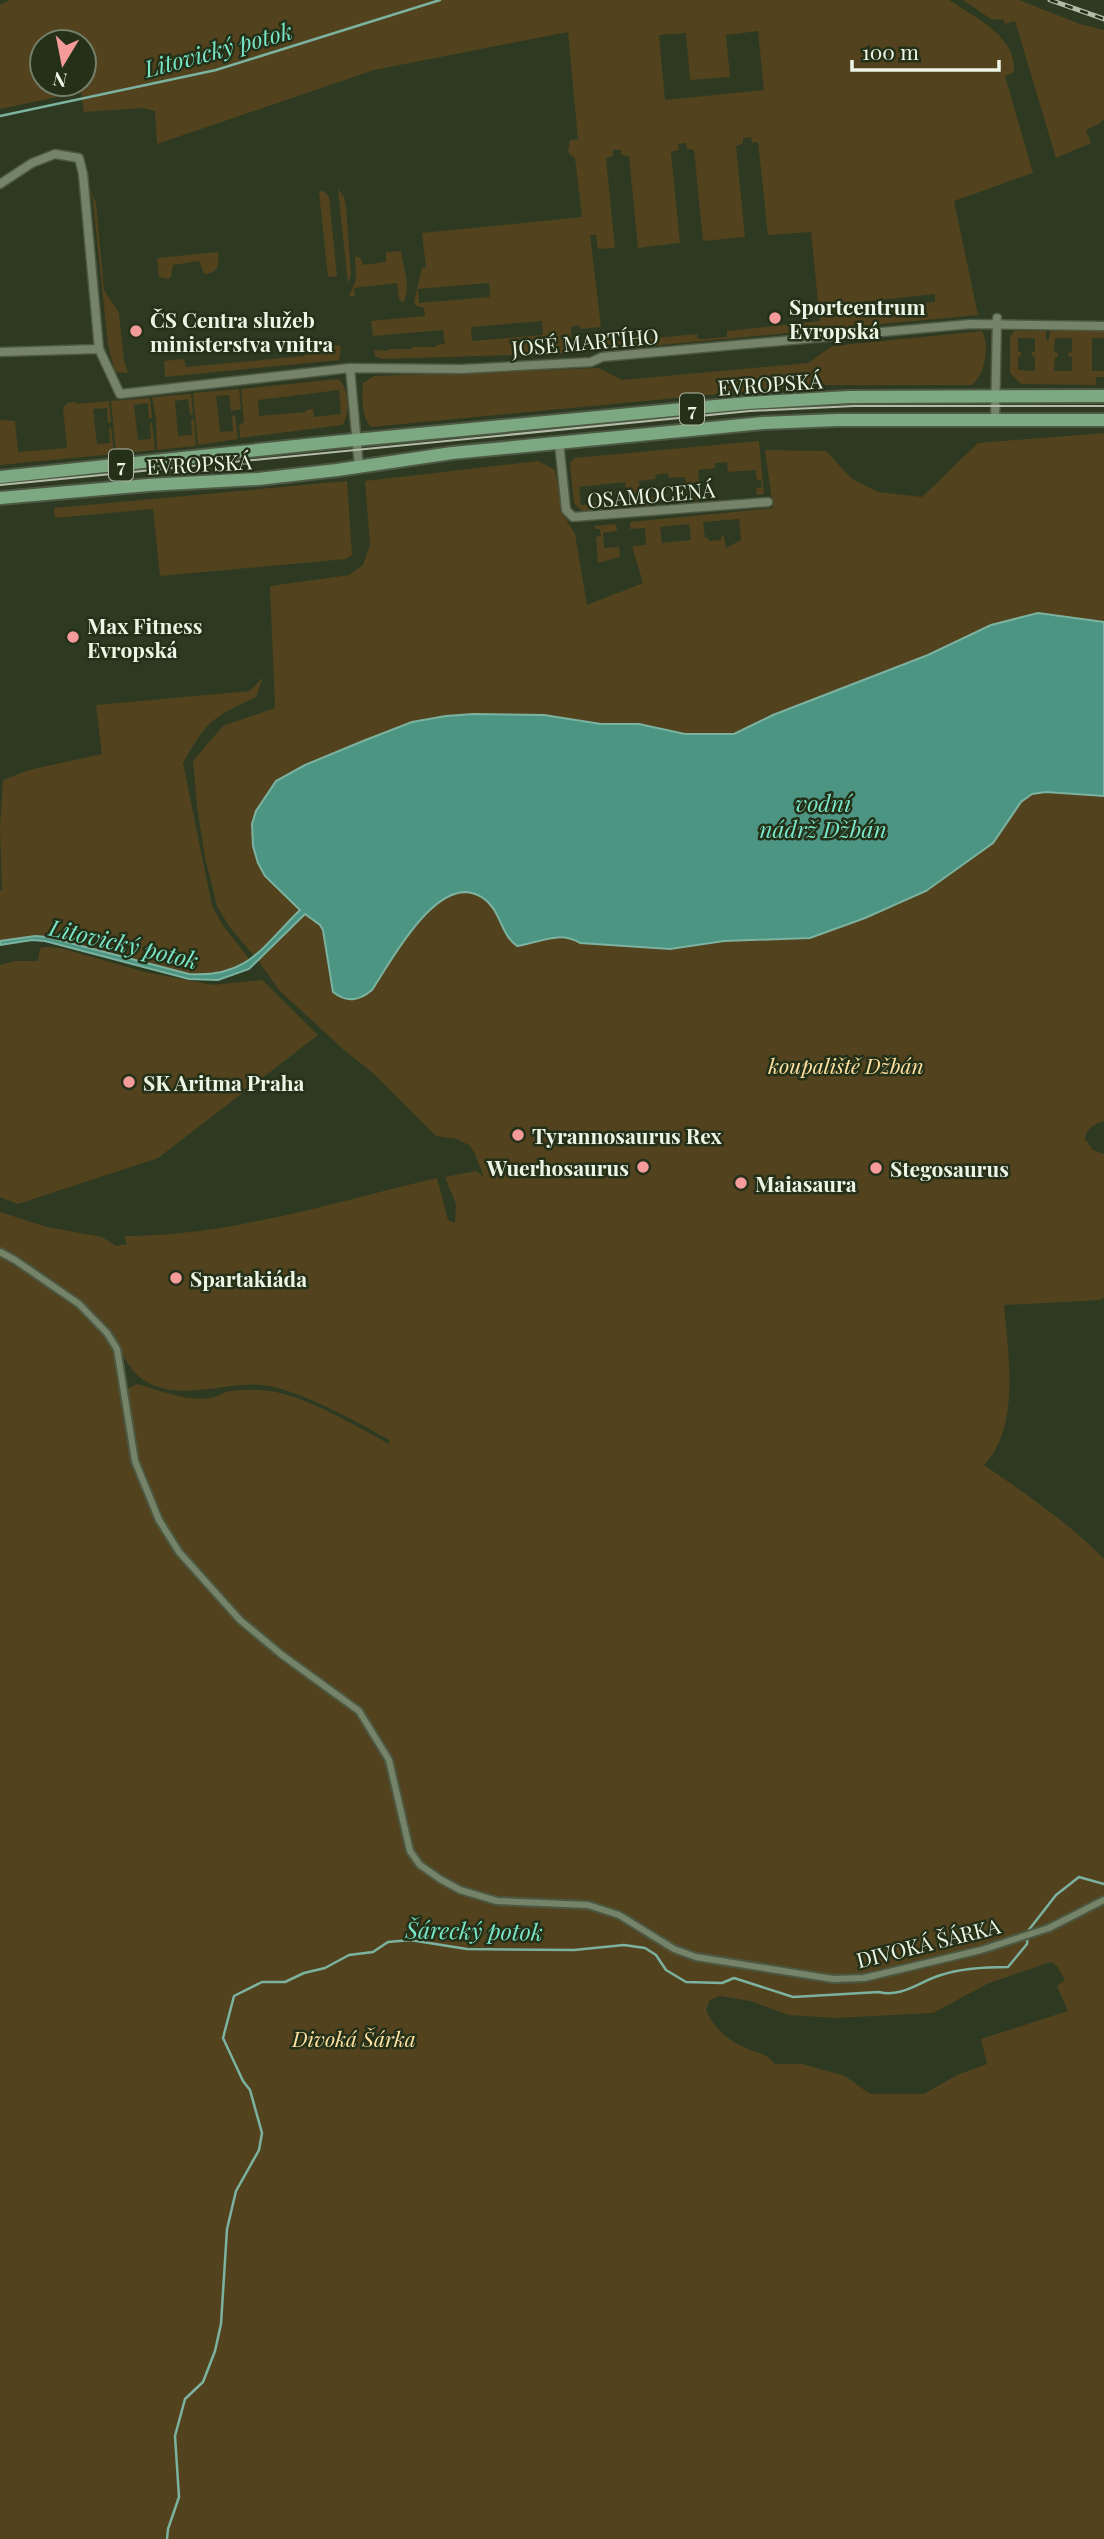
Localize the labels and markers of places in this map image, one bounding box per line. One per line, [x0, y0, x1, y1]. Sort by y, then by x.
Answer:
place label: Sportcentrum Evropská [789, 292, 926, 344]
place label: ČS Centra služeb ministerstva vnitra [150, 305, 333, 357]
marker: Sportcentrum Evropská [767, 310, 783, 326]
marker: ČS Centra služeb ministerstva vnitra [128, 323, 144, 339]
place label: Max Fitness Evropská [87, 611, 202, 663]
marker: Max Fitness Evropská [65, 629, 81, 645]
place label: SK Aritma Praha [143, 1068, 305, 1096]
marker: SK Aritma Praha [121, 1074, 137, 1090]
place label: Tyrannosaurus Rex [532, 1121, 722, 1149]
marker: Tyrannosaurus Rex [510, 1127, 526, 1143]
place label: Wuerhosaurus [486, 1153, 629, 1181]
place label: Stegosaurus [890, 1154, 1009, 1182]
marker: Wuerhosaurus [635, 1159, 651, 1175]
marker: Stegosaurus [868, 1160, 884, 1176]
place label: Maiasaura [755, 1169, 857, 1197]
marker: Maiasaura [733, 1175, 749, 1191]
place label: Spartakiáda [190, 1264, 307, 1292]
marker: Spartakiáda [168, 1270, 184, 1286]

